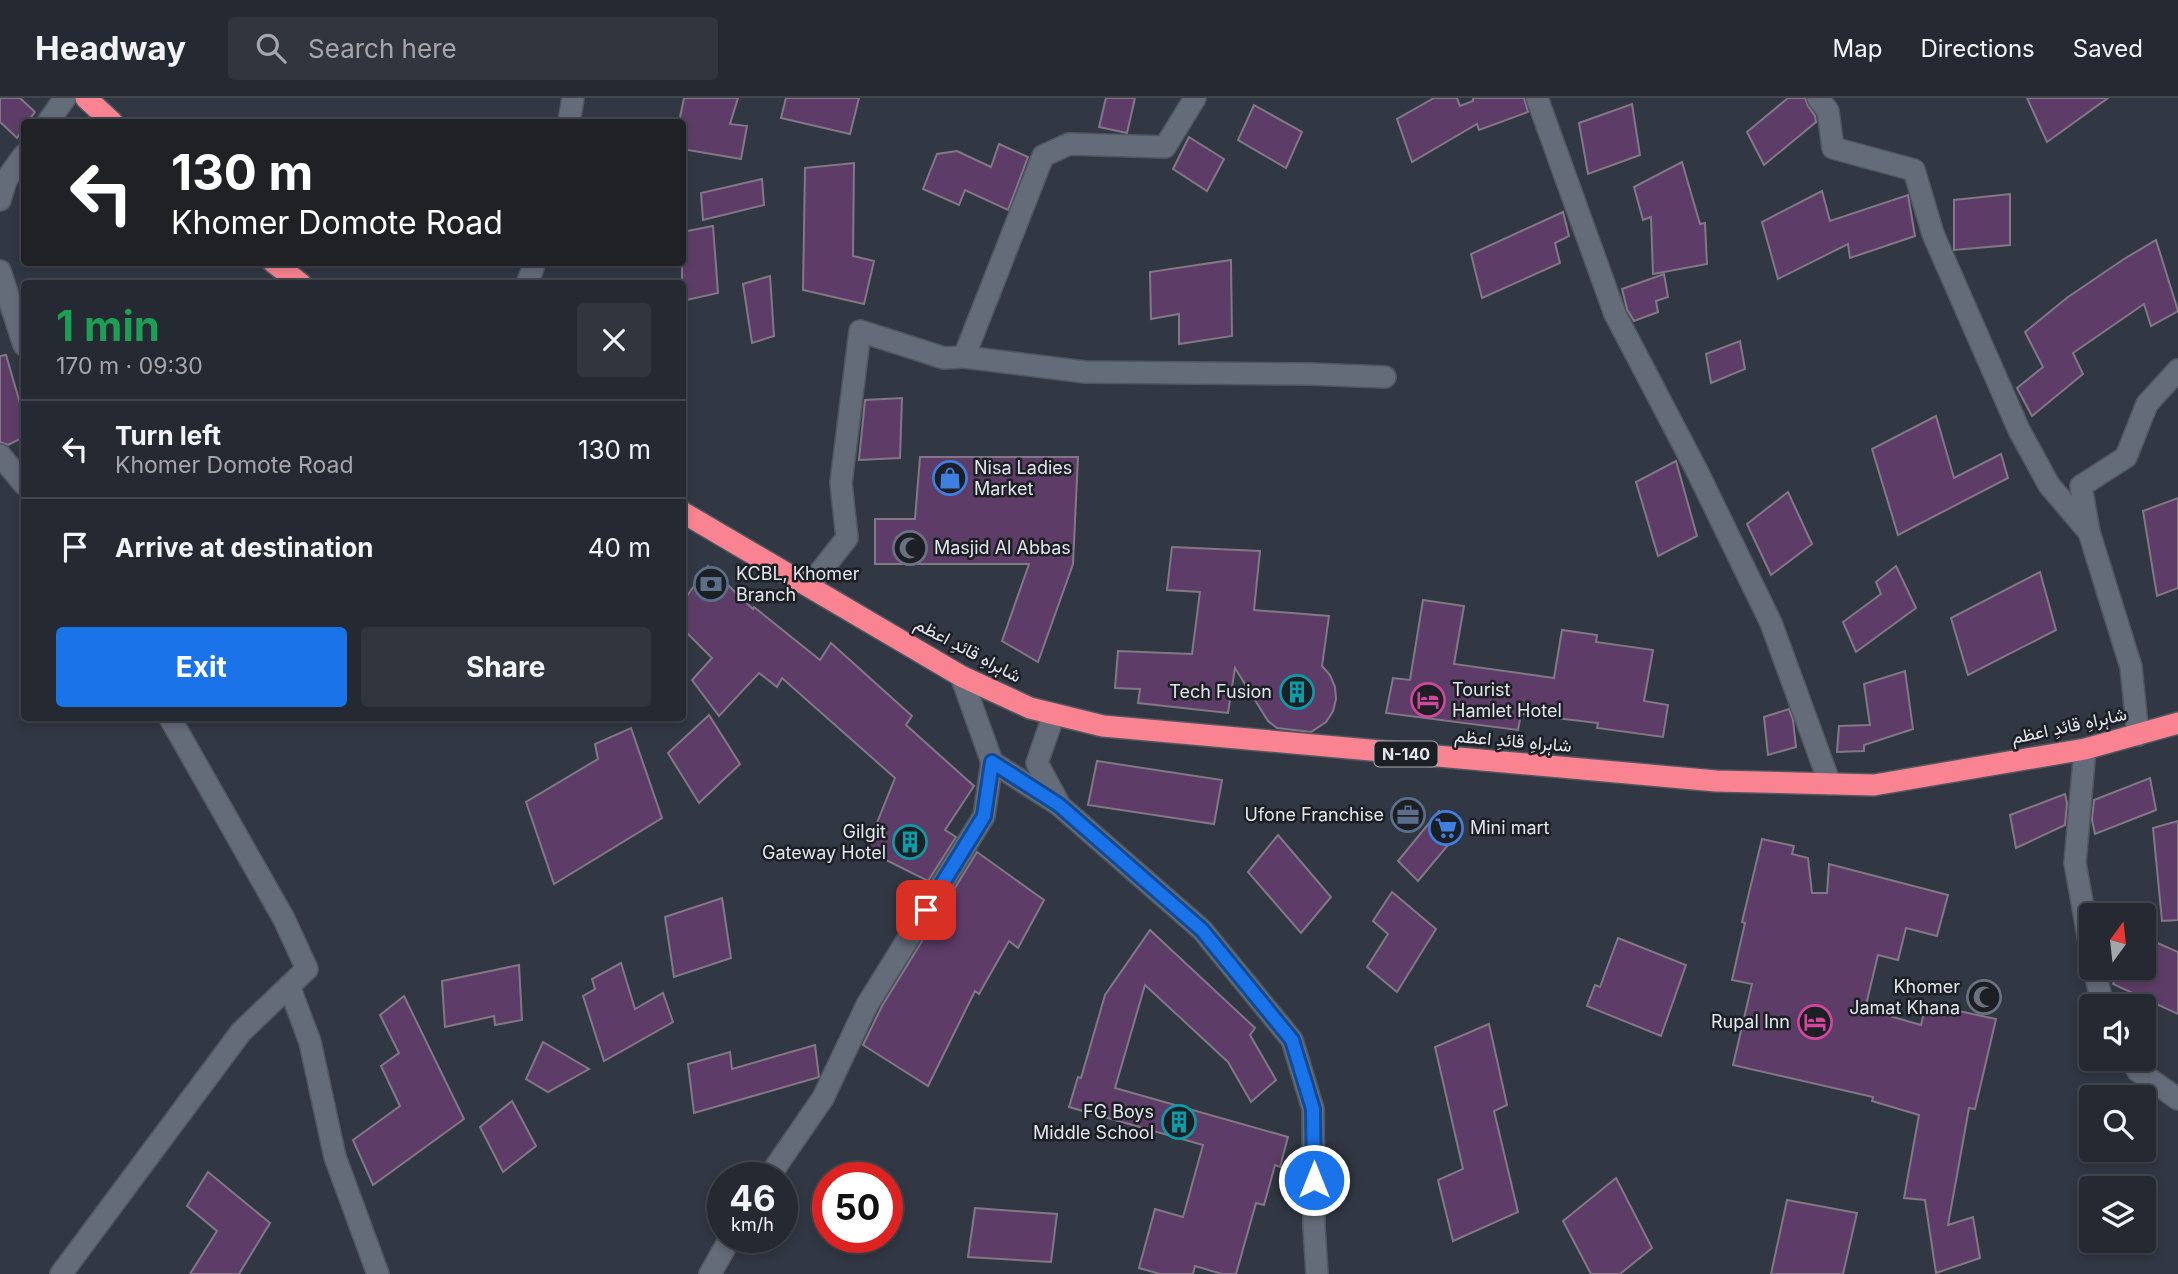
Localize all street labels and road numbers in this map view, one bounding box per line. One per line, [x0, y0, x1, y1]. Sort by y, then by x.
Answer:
street label: شاہراہِ قائدِ اعظم [910, 613, 1025, 688]
street label: شاہراہِ قائدِ اعظم [2009, 703, 2129, 750]
street label: شاہراہِ قائدِ اعظم [1453, 725, 1573, 758]
road number: N-140 [1374, 741, 1438, 766]

